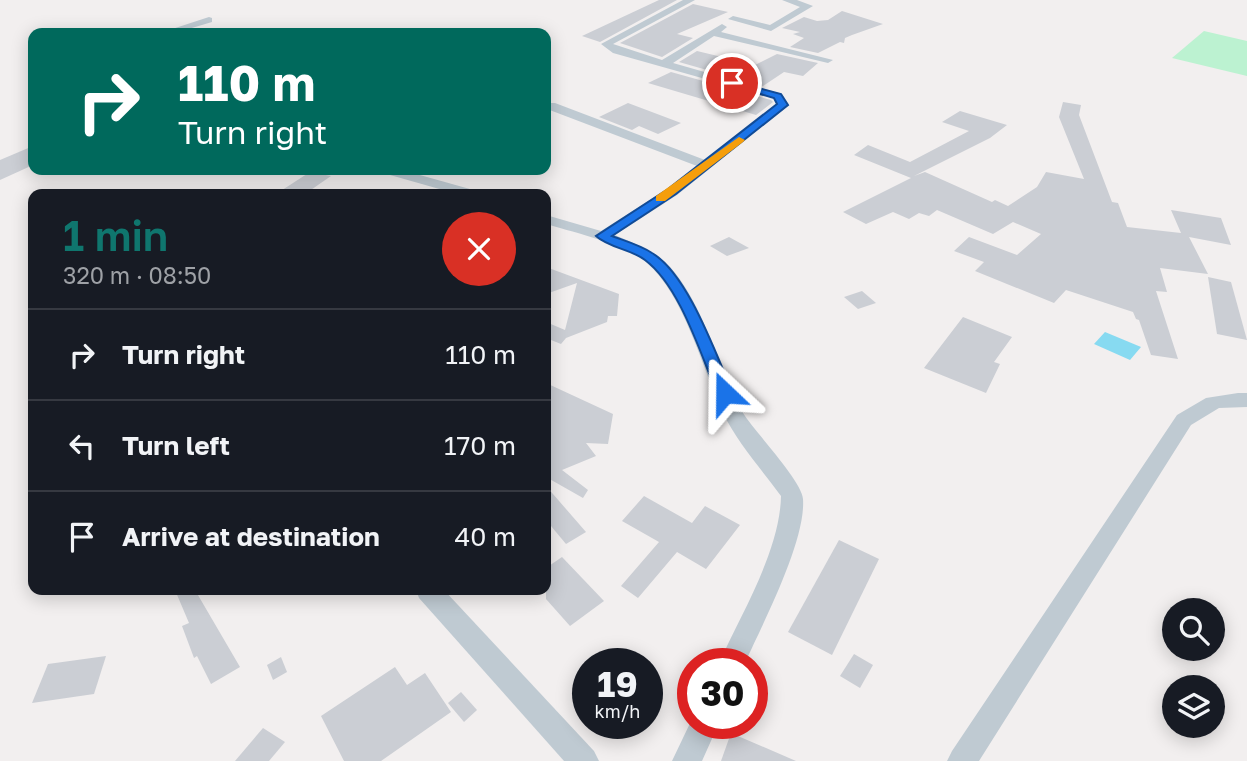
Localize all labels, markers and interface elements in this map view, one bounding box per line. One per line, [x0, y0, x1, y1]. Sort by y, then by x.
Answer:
text: 110 m [178, 53, 315, 112]
pin [702, 53, 762, 113]
icon: right [63, 56, 154, 147]
icon: arrive [713, 64, 751, 102]
text: Turn right [178, 113, 327, 151]
text: 1 min [63, 210, 168, 260]
button: close [442, 212, 516, 286]
text: 320 m · 08:50 [63, 261, 211, 289]
icon: right [63, 336, 101, 374]
text: Turn right [122, 339, 245, 370]
text: 110 m [445, 339, 516, 370]
position arrow [688, 356, 762, 430]
icon: left [63, 427, 101, 465]
text: Turn left [122, 430, 230, 461]
text: 170 m [444, 430, 516, 461]
icon: arrive [63, 518, 101, 556]
text: Arrive at destination [122, 521, 380, 552]
text: 40 m [455, 521, 516, 552]
map controls [1162, 598, 1225, 738]
button: search [1162, 598, 1225, 661]
speed limit sign: 30 [677, 648, 768, 739]
text: 19 [597, 663, 638, 705]
button: layers [1162, 675, 1225, 738]
text: km/h [595, 700, 640, 722]

